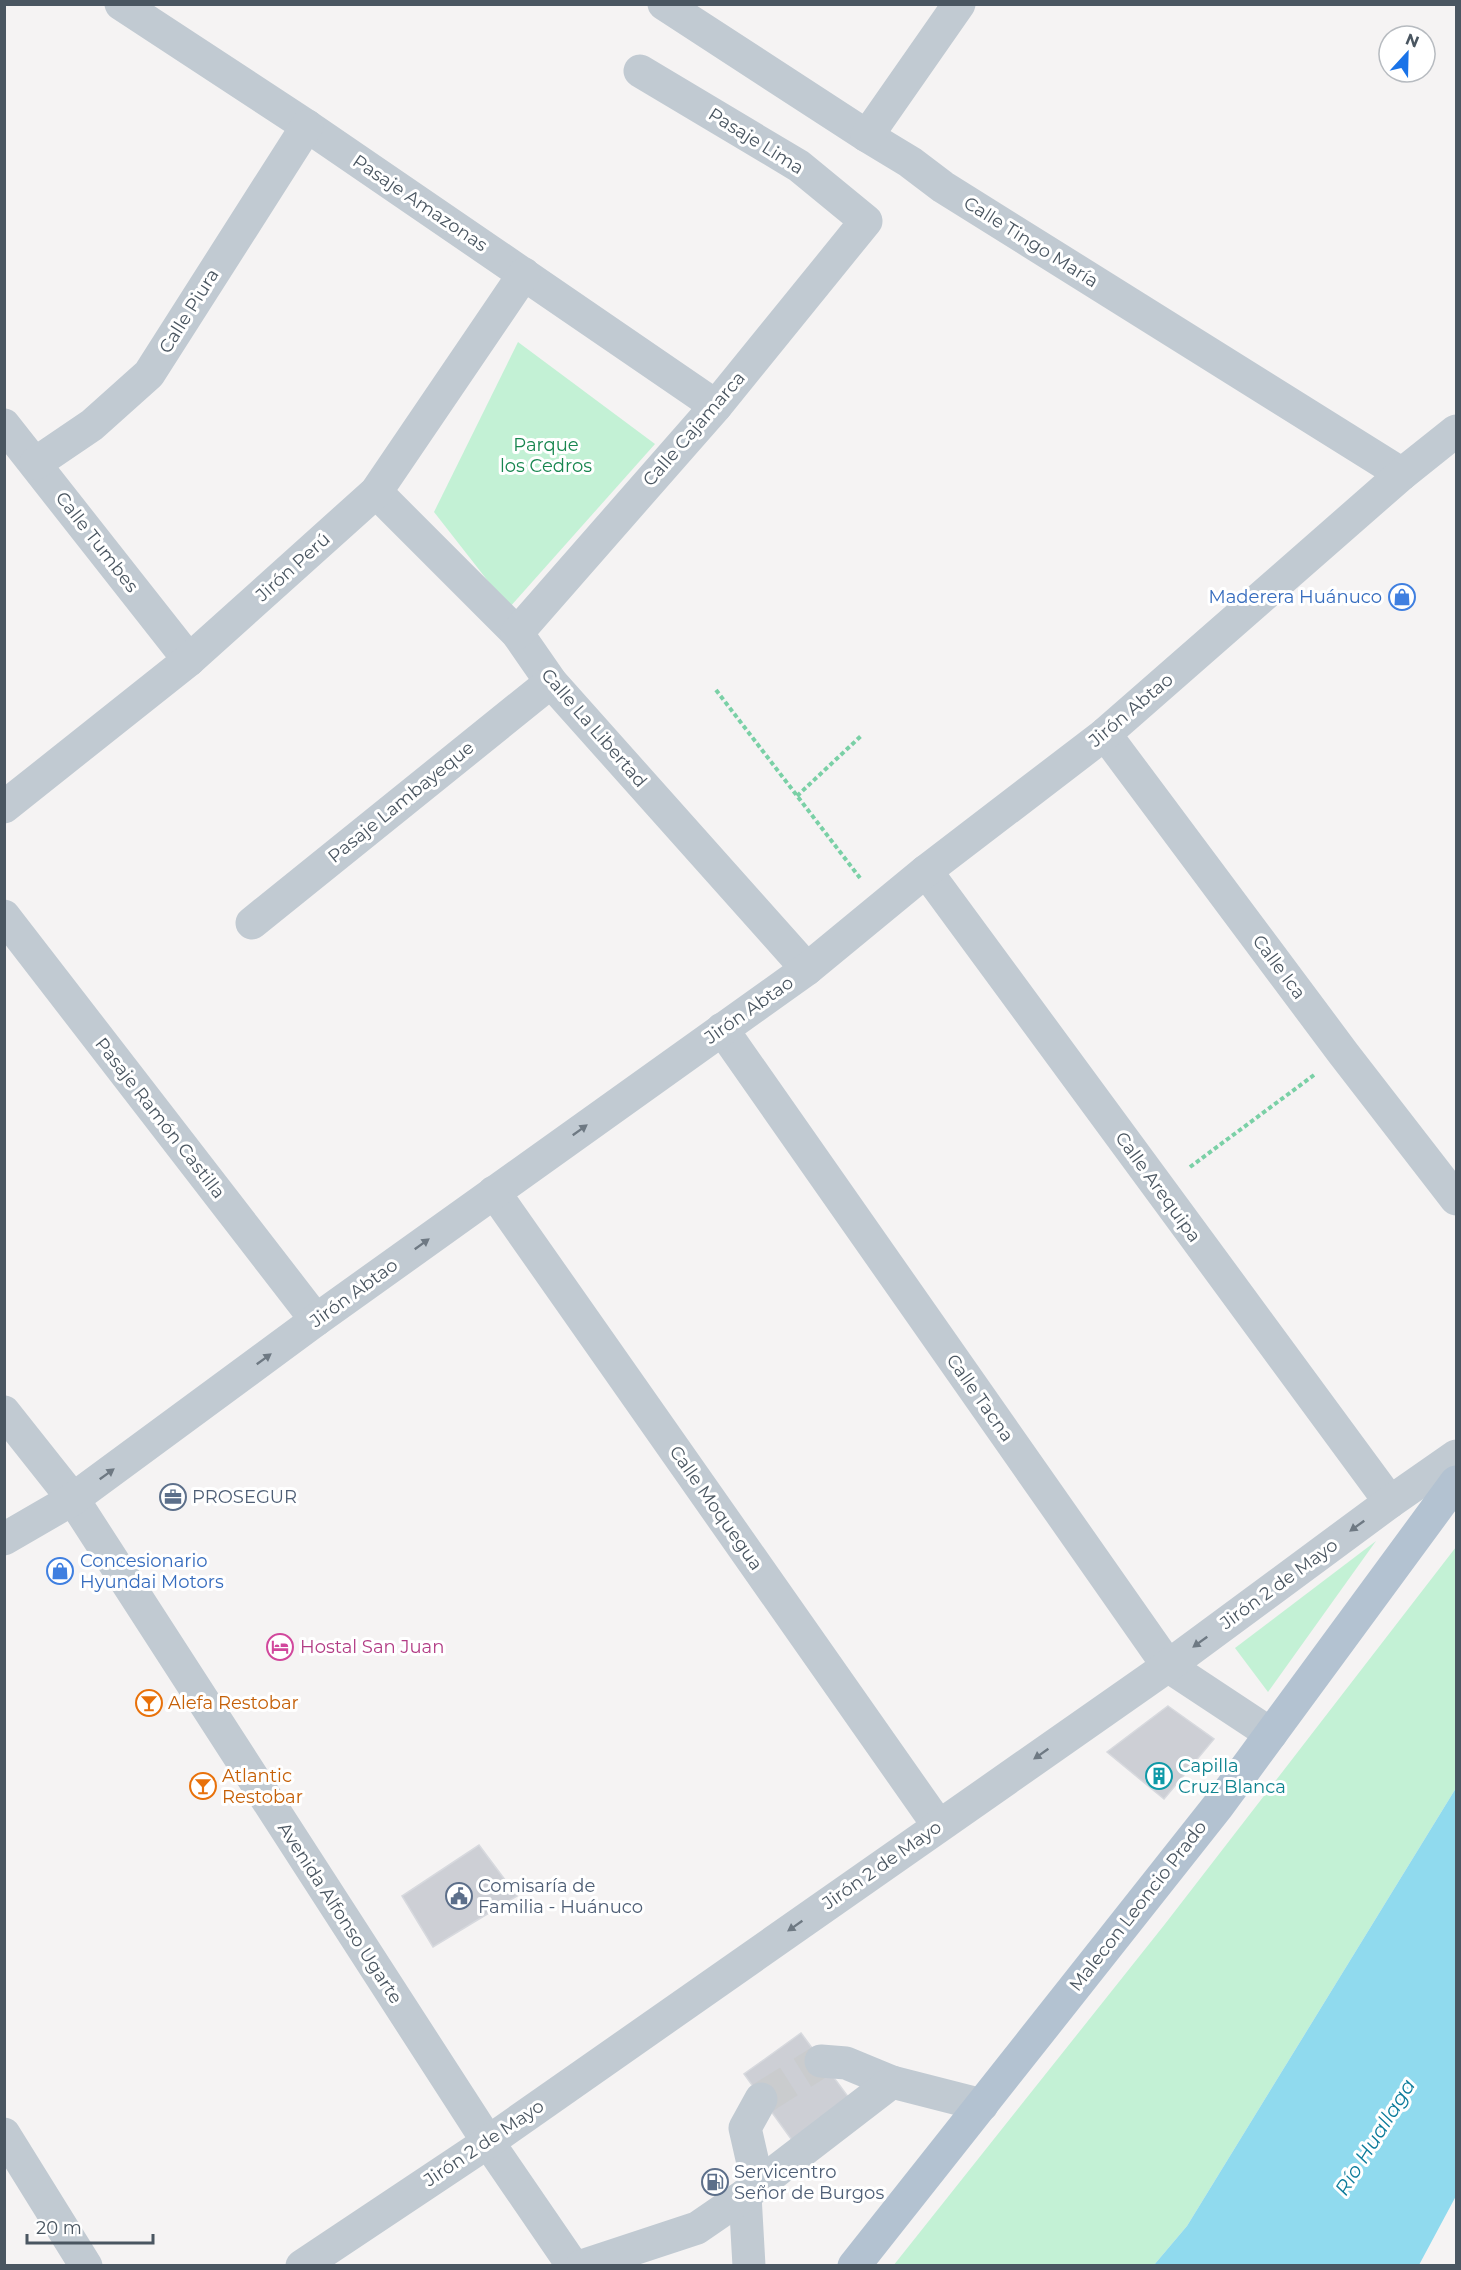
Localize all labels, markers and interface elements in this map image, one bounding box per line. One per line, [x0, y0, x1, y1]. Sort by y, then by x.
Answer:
north arrow [1377, 24, 1437, 84]
text: N [1403, 29, 1422, 52]
street label: Pasaje Lima [704, 103, 808, 179]
street label: Pasaje Amazonas [348, 150, 492, 256]
street label: Calle Tingo María [960, 192, 1102, 292]
street label: Calle Piura [154, 265, 224, 357]
street label: Calle Cajamarca [638, 367, 750, 491]
park label: Parque los Cedros [500, 434, 592, 477]
street label: Calle Tumbes [51, 487, 143, 597]
street label: Jirón Perú [251, 528, 335, 607]
shop icon: Maderera Huánuco [1387, 582, 1417, 612]
place label: Maderera Huánuco [1209, 586, 1382, 608]
street label: Calle La Libertad [536, 664, 652, 792]
street label: Jirón Abtao [1084, 668, 1178, 752]
street label: Pasaje Lambayeque [324, 736, 479, 868]
street label: Calle Ica [1248, 931, 1310, 1003]
street label: Jirón Abtao [700, 971, 797, 1049]
street label: Pasaje Ramón Castilla [90, 1033, 230, 1203]
one-way arrow [572, 1124, 588, 1136]
street label: Calle Arequipa [1111, 1127, 1205, 1247]
one-way arrow [413, 1238, 429, 1250]
street label: Jirón Abtao [305, 1254, 402, 1333]
street label: Calle Tacna [942, 1350, 1018, 1446]
one-way arrow [256, 1353, 271, 1365]
street label: Calle Moquegua [665, 1441, 767, 1575]
one-way arrow [98, 1468, 114, 1480]
office icon: PROSEGUR [158, 1482, 188, 1512]
place label: PROSEGUR [192, 1486, 297, 1508]
one-way arrow [1350, 1520, 1366, 1532]
street label: Jirón 2 de Mayo [1215, 1534, 1342, 1635]
place label: Concesionario Hyundai Motors [80, 1550, 224, 1593]
shop icon: Concesionario Hyundai Motors [45, 1556, 75, 1586]
hotel icon: Hostal San Juan [265, 1632, 295, 1662]
place label: Hostal San Juan [300, 1636, 444, 1658]
one-way arrow [1193, 1636, 1209, 1648]
bar icon: Alefa Restobar [134, 1688, 164, 1718]
place label: Alefa Restobar [168, 1692, 299, 1714]
one-way arrow [1033, 1748, 1049, 1760]
place label: Capilla Cruz Blanca [1178, 1755, 1286, 1798]
building icon: Capilla Cruz Blanca [1144, 1761, 1174, 1791]
place label: Atlantic Restobar [222, 1765, 303, 1808]
bar icon: Atlantic Restobar [188, 1771, 218, 1801]
street label: Jirón 2 de Mayo [818, 1816, 946, 1915]
street label: Malecon Leoncio Prado [1065, 1816, 1211, 1996]
street label: Avenida Alfonso Ugarte [273, 1818, 407, 2008]
place label: Comisaría de Familia - Huánuco [478, 1875, 643, 1918]
public building icon: Comisaría de Familia - Huánuco [444, 1881, 474, 1911]
one-way arrow [788, 1920, 804, 1932]
water label: Río Huallaga [1330, 2074, 1420, 2200]
street label: Jirón 2 de Mayo [419, 2095, 548, 2192]
place label: Servicentro Señor de Burgos [734, 2161, 884, 2204]
fuel station icon: Servicentro Señor de Burgos [700, 2167, 730, 2197]
scale bar [27, 2207, 153, 2245]
text: 20 m [36, 2217, 82, 2239]

